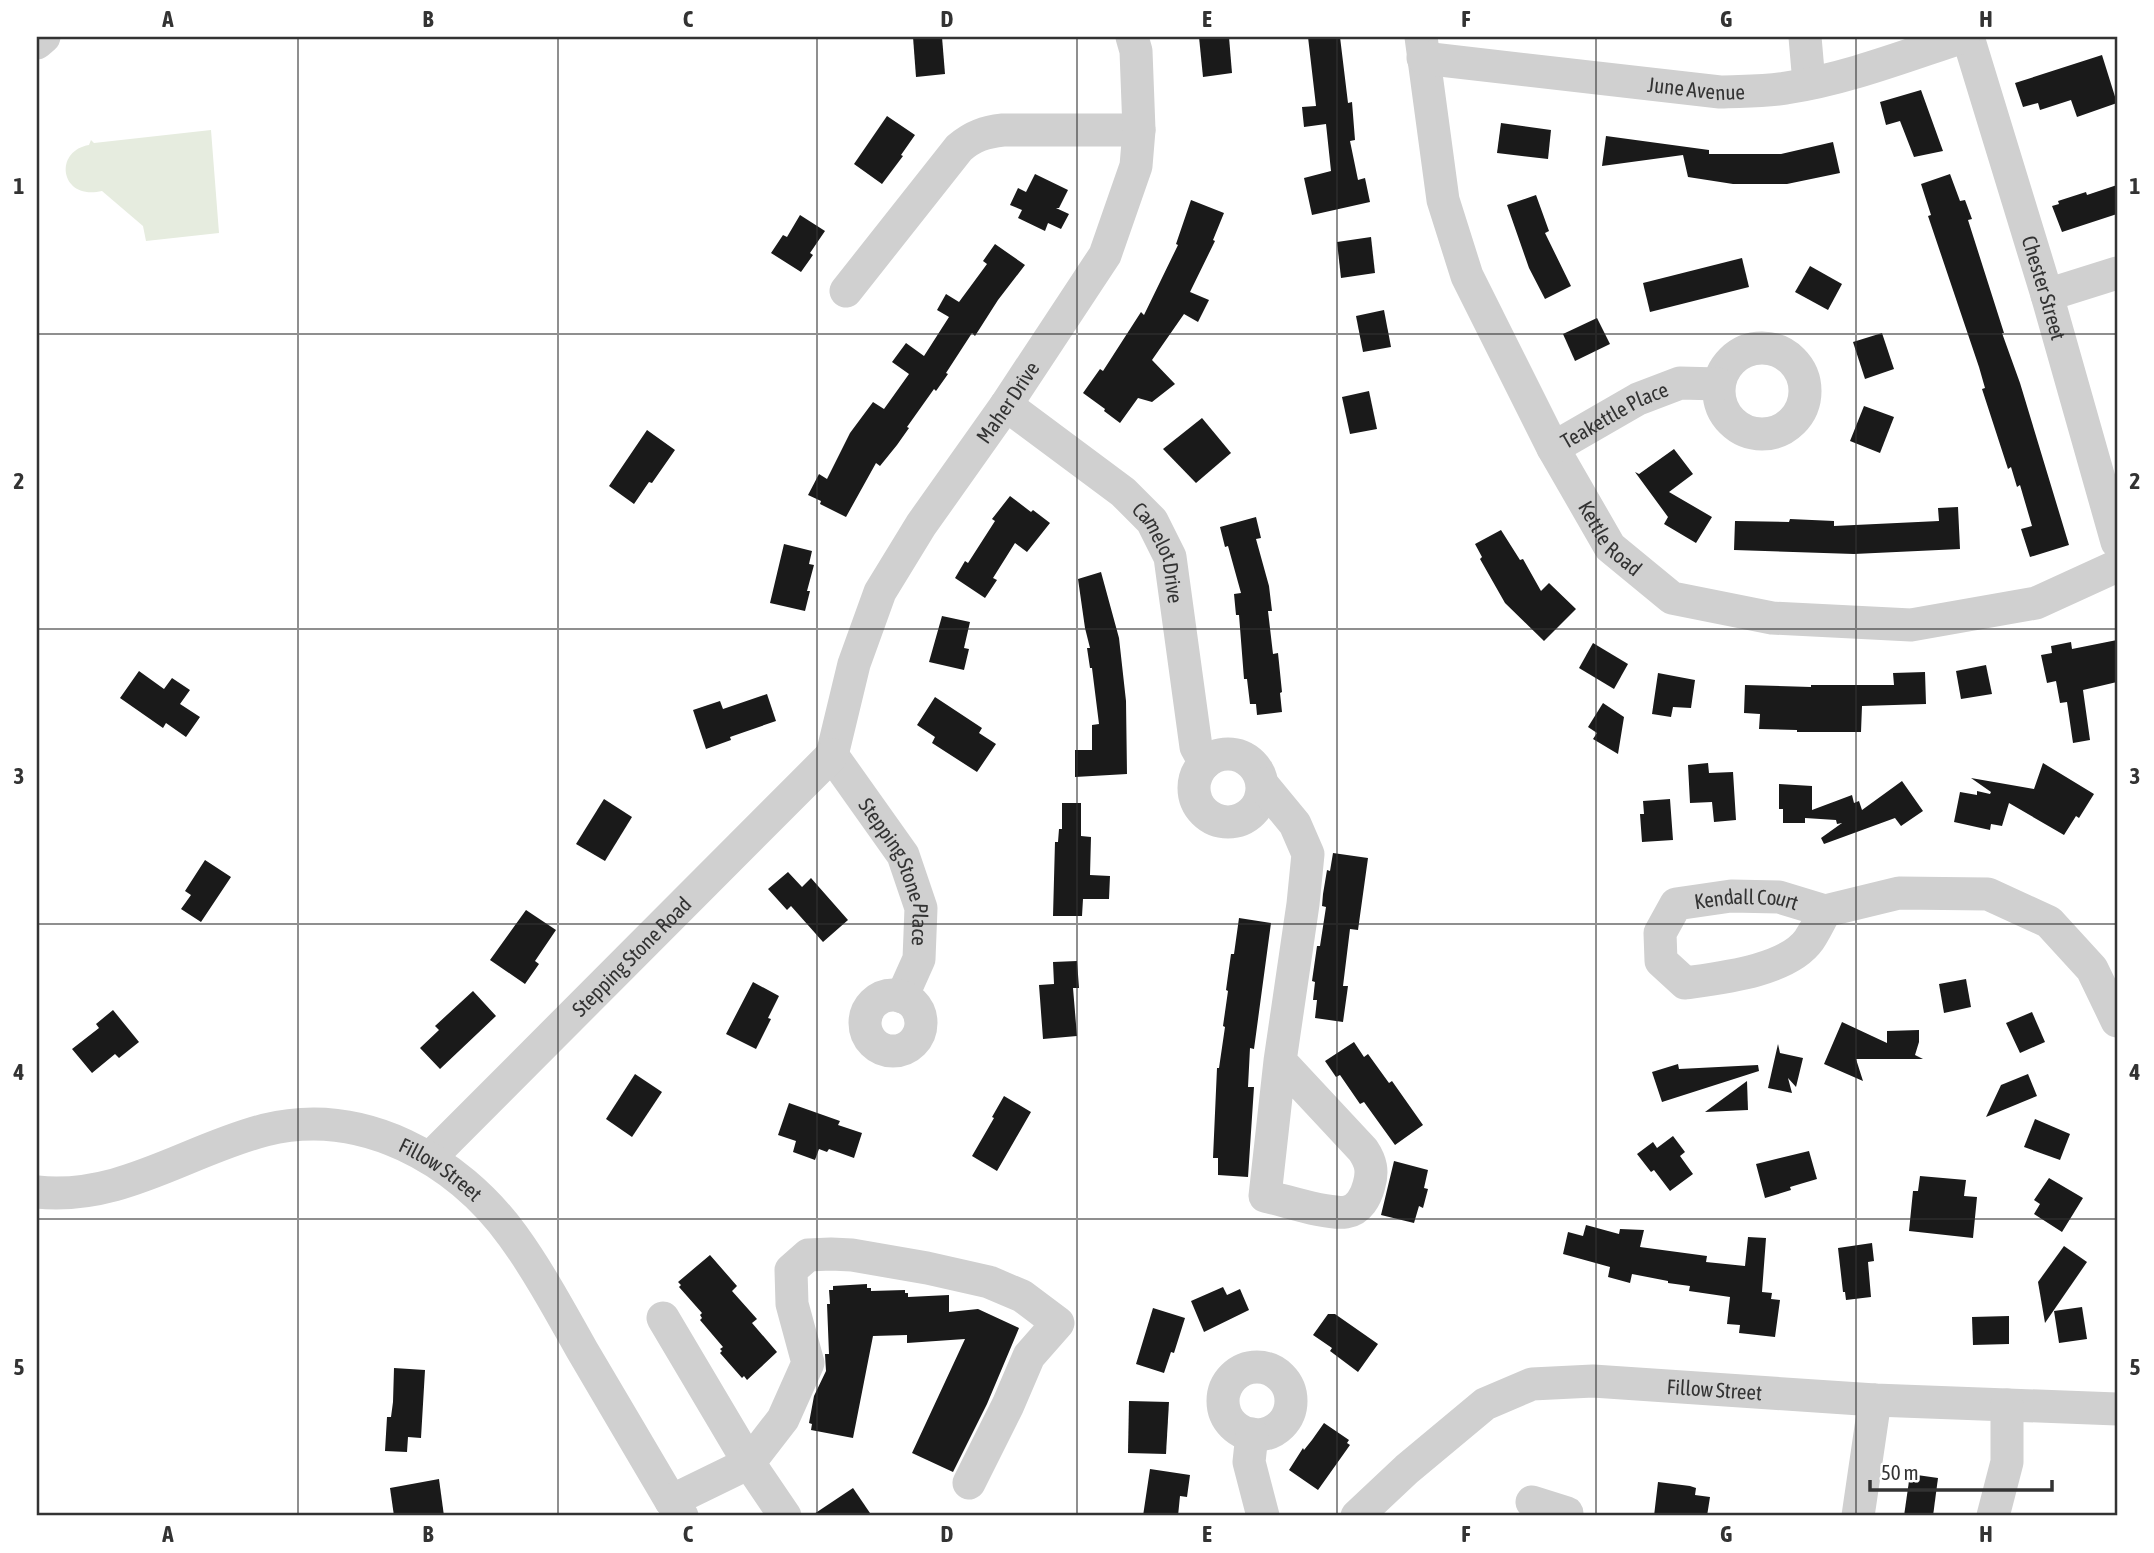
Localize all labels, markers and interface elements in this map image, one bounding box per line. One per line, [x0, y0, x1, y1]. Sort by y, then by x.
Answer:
text: A [161, 6, 174, 32]
text: B [423, 6, 434, 32]
text: C [683, 6, 694, 32]
text: D [941, 6, 954, 32]
text: E [1202, 6, 1212, 32]
text: F [1461, 6, 1471, 32]
text: G [1720, 6, 1732, 32]
text: H [1979, 6, 1993, 32]
street label: June Avenue [1646, 72, 1745, 104]
text: 1 [14, 173, 25, 199]
text: 1 [2130, 173, 2141, 199]
street label: Chester Street [2018, 233, 2071, 342]
street label: Maher Drive [971, 357, 1044, 447]
street label: Teakettle Place [1556, 377, 1671, 453]
text: 2 [14, 468, 24, 494]
text: 2 [2130, 468, 2140, 494]
street label: Kettle Road [1574, 496, 1647, 580]
street label: Camelot Drive [1128, 497, 1188, 605]
text: 3 [14, 763, 24, 789]
text: 3 [2130, 763, 2140, 789]
street label: Stepping Stone Place [854, 793, 933, 946]
street label: Kendall Court [1693, 884, 1801, 914]
street label: Stepping Stone Road [567, 892, 696, 1021]
text: 4 [13, 1059, 25, 1085]
text: 4 [2129, 1059, 2141, 1085]
street label: Fillow Street [395, 1132, 487, 1206]
text: 5 [14, 1354, 25, 1380]
text: 5 [2130, 1354, 2141, 1380]
street label: Fillow Street [1666, 1374, 1763, 1404]
scale bar [1870, 1448, 2052, 1492]
text: 50 m [1881, 1460, 1919, 1484]
text: A [161, 1521, 174, 1547]
text: B [423, 1521, 434, 1547]
text: C [683, 1521, 694, 1547]
text: D [941, 1521, 954, 1547]
text: E [1202, 1521, 1212, 1547]
text: F [1461, 1521, 1471, 1547]
text: G [1720, 1521, 1732, 1547]
text: H [1979, 1521, 1993, 1547]

